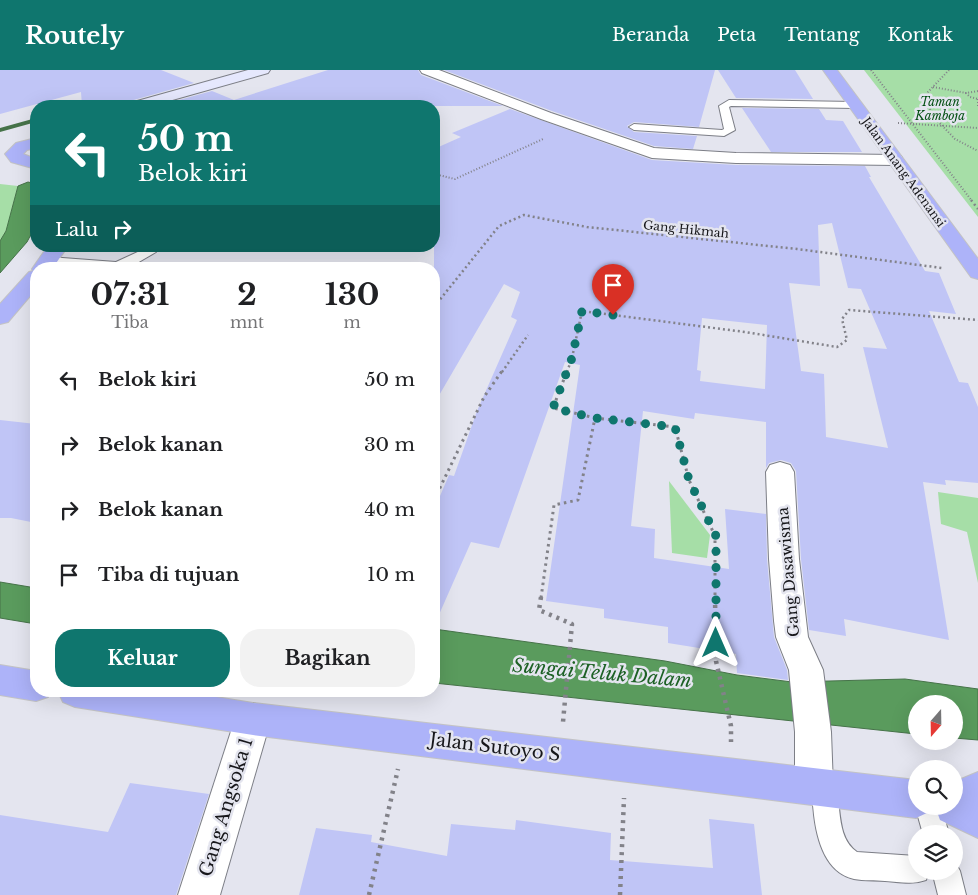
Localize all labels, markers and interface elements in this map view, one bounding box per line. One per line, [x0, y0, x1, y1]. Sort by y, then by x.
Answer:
text: Routely [25, 21, 124, 50]
text: Beranda [612, 24, 689, 46]
text: Peta [717, 24, 756, 46]
text: Tentang [784, 24, 859, 46]
text: Kontak [887, 24, 953, 46]
park label: Taman Kamboja [914, 94, 965, 123]
street label: Jalan Anang Adenansi [858, 113, 949, 230]
text: 50 m [138, 117, 233, 160]
icon: left [55, 120, 120, 185]
text: Belok kiri [138, 160, 248, 187]
icon: right [108, 215, 136, 243]
street label: Gang Hikmah [642, 217, 730, 241]
text: Lalu [55, 218, 98, 241]
pin [592, 264, 634, 315]
icon: arrive [599, 271, 627, 299]
text: 07:31 [91, 276, 169, 313]
text: 2 [237, 276, 257, 313]
text: 130 [325, 276, 379, 313]
text: Tiba [111, 312, 149, 332]
text: mnt [230, 312, 264, 332]
text: m [343, 312, 361, 332]
icon: left [55, 366, 83, 394]
text: Belok kiri [98, 368, 197, 391]
text: 50 m [365, 368, 415, 391]
icon: right [55, 431, 83, 459]
text: Belok kanan [98, 433, 223, 456]
text: 30 m [364, 433, 415, 456]
icon: right [55, 496, 83, 524]
text: Belok kanan [98, 498, 223, 521]
text: 40 m [364, 498, 415, 521]
street label: Gang Dasawisma [773, 506, 803, 638]
icon: arrive [55, 561, 83, 589]
text: Tiba di tujuan [98, 563, 239, 586]
text: 10 m [367, 563, 415, 586]
position arrow [689, 616, 741, 668]
button: Keluar [55, 629, 230, 687]
button: Bagikan [240, 629, 415, 687]
water label: Sungai Teluk Dalam [511, 654, 693, 692]
north arrow [908, 695, 962, 750]
map controls [908, 695, 963, 880]
street label: Jalan Sutoyo S [426, 728, 562, 766]
street label: Gang Angsoka 1 [194, 735, 258, 879]
button: search [908, 760, 963, 815]
button: layers [908, 825, 963, 880]

